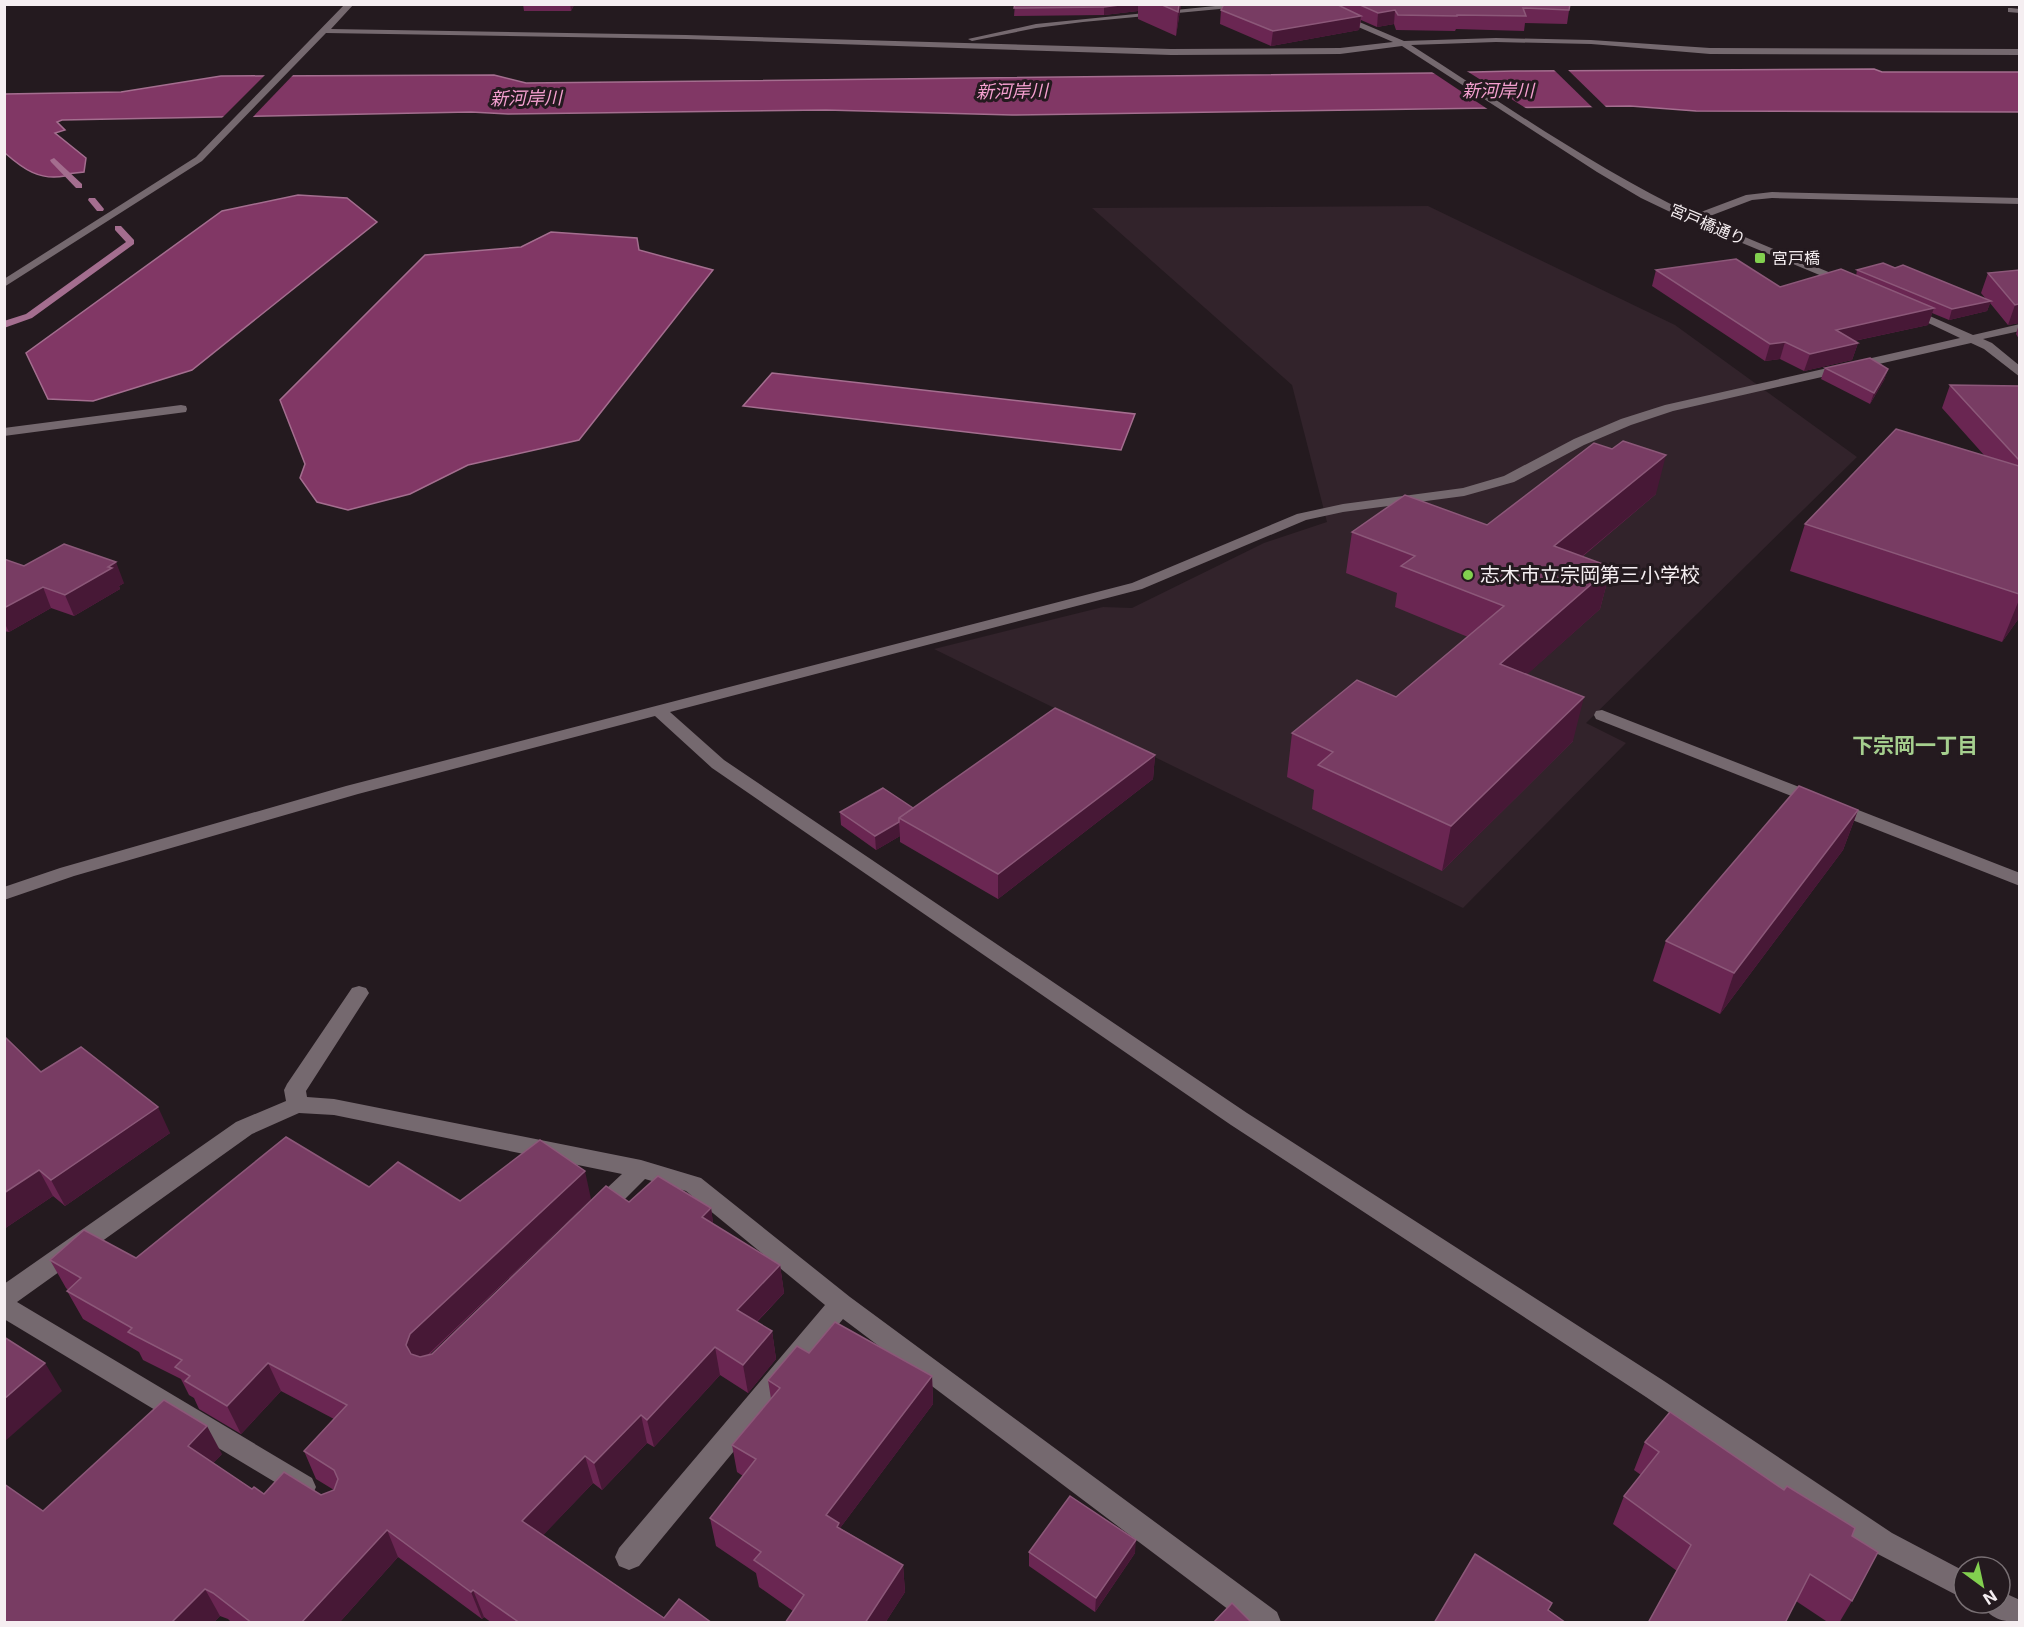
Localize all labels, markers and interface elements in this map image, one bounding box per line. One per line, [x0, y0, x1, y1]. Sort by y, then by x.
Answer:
water label: 新河岸川 [976, 80, 1050, 102]
water label: 新河岸川 [1462, 80, 1536, 101]
water label: 新河岸川 [490, 87, 564, 109]
street label: 宮戸橋通り [1667, 199, 1749, 249]
place label: 宮戸橋 [1772, 248, 1820, 268]
marker: 宮戸橋 [1753, 251, 1767, 265]
place label: 志木市立宗岡第三小学校 [1480, 563, 1700, 587]
marker: 志木市立宗岡第三小学校 [1461, 568, 1475, 582]
district label: 下宗岡一丁目 [1852, 733, 1978, 758]
north arrow [1952, 1555, 2012, 1615]
text: N [1980, 1586, 2001, 1609]

